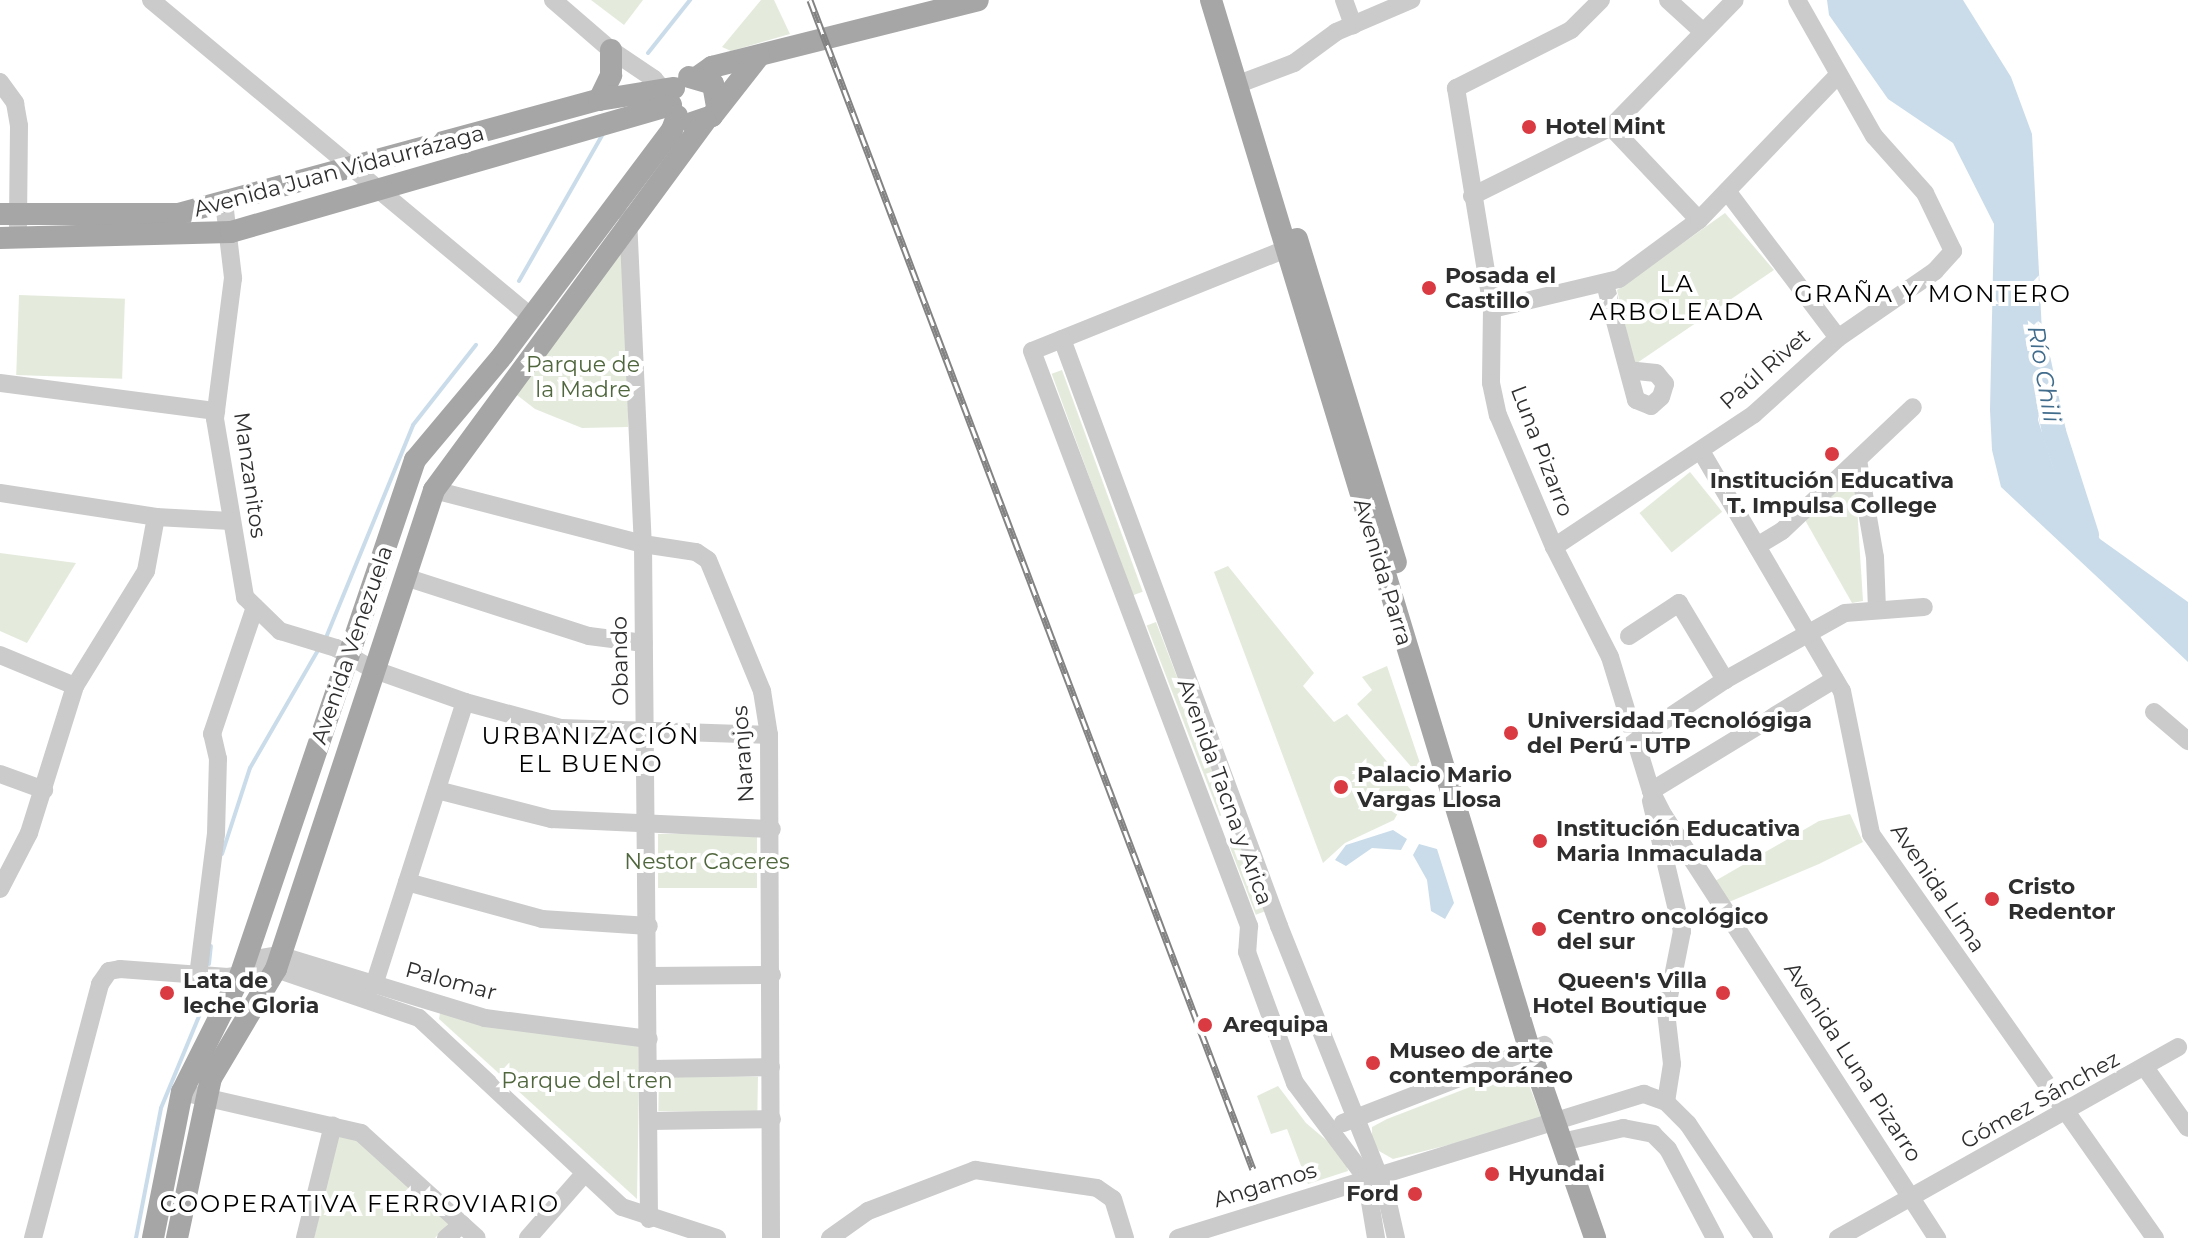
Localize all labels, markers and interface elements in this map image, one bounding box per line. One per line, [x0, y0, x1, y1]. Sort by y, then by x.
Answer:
place label: Hotel Mint [1545, 114, 1666, 140]
marker: Hotel Mint [1520, 118, 1538, 136]
street label: Avenida Juan Vidaurrázaga [191, 120, 487, 222]
place label: Posada el Castillo [1445, 262, 1556, 314]
district label: LA ARBOLEADA [1590, 270, 1764, 326]
marker: Posada el Castillo [1420, 279, 1438, 297]
district label: GRAÑA Y MONTERO [1794, 280, 2072, 308]
street label: Paúl Rivet [1715, 323, 1815, 415]
water label: Río Chili [2021, 323, 2067, 425]
park label: Parque de la Madre [526, 351, 640, 402]
street label: Luna Pizarro [1505, 382, 1579, 520]
street label: Manzanitos [228, 410, 272, 540]
marker: Institución Educativa T. Impulsa College [1823, 445, 1841, 463]
place label: Institución Educativa T. Impulsa College [1710, 467, 1954, 518]
street label: Avenida Parra [1348, 495, 1418, 649]
street label: Avenida Venezuela [306, 542, 398, 748]
street label: Obando [606, 616, 634, 706]
street label: Avenida Tacna y Arica [1172, 675, 1278, 909]
street label: Naranjos [726, 705, 760, 803]
place label: Universidad Tecnológiga del Perú - UTP [1527, 707, 1812, 758]
district label: URBANIZACIÓN EL BUENO [482, 722, 700, 778]
marker: Universidad Tecnológiga del Perú - UTP [1502, 724, 1520, 742]
place label: Palacio Mario Vargas Llosa [1357, 761, 1512, 812]
marker: Palacio Mario Vargas Llosa [1332, 778, 1350, 796]
place label: Institución Educativa Maria Inmaculada [1556, 815, 1800, 866]
street label: Avenida Lima [1885, 819, 1991, 957]
marker: Institución Educativa Maria Inmaculada [1531, 832, 1549, 850]
park label: Nestor Caceres [624, 849, 790, 875]
place label: Cristo Redentor [2008, 873, 2115, 924]
marker: Cristo Redentor [1983, 890, 2001, 908]
place label: Centro oncológico del sur [1557, 903, 1768, 954]
marker: Centro oncológico del sur [1528, 918, 1550, 940]
street label: Palomar [403, 956, 499, 1006]
street label: Avenida Luna Pizarro [1779, 957, 1927, 1167]
place label: Lata de leche Gloria [183, 967, 319, 1018]
place label: Queen's Villa Hotel Boutique [1532, 967, 1707, 1018]
marker: Lata de leche Gloria [158, 984, 176, 1002]
marker: Queen's Villa Hotel Boutique [1714, 984, 1732, 1002]
place label: Arequipa [1223, 1012, 1328, 1038]
marker: Arequipa [1194, 1014, 1216, 1036]
place label: Museo de arte contemporáneo [1389, 1037, 1573, 1088]
street label: Gómez Sánchez [1956, 1045, 2124, 1155]
marker: Museo de arte contemporáneo [1364, 1054, 1382, 1072]
park label: Parque del tren [501, 1068, 673, 1094]
street label: Angamos [1210, 1157, 1320, 1213]
place label: Hyundai [1508, 1161, 1605, 1187]
marker: Hyundai [1483, 1165, 1501, 1183]
place label: Ford [1346, 1181, 1399, 1207]
marker: Ford [1406, 1185, 1424, 1203]
district label: COOPERATIVA FERROVIARIO [160, 1190, 560, 1218]

